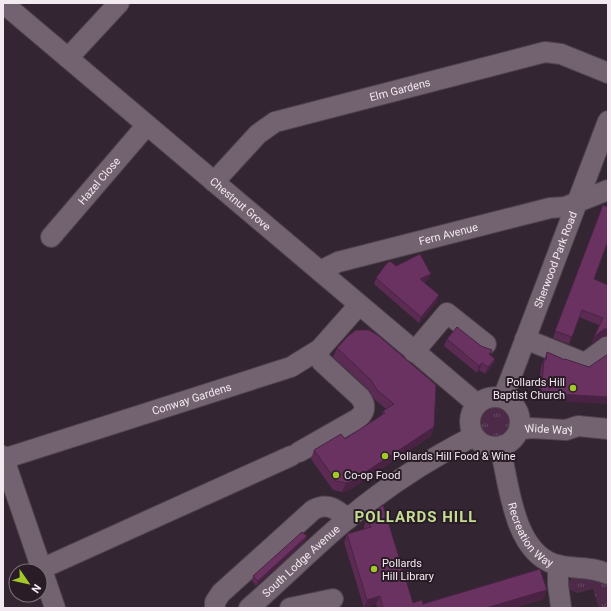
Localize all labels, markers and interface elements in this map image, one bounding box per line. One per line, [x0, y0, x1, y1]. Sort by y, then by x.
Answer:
street label: Elm Gardens [368, 76, 432, 104]
street label: Hazel Close [76, 155, 123, 207]
street label: Chestnut Grove [207, 175, 273, 234]
street label: Sherwood Park Road [532, 210, 580, 310]
street label: Fern Avenue [418, 221, 479, 248]
place label: Pollards Hill Baptist Church [493, 376, 565, 402]
street label: Conway Gardens [150, 380, 233, 418]
marker: Pollards Hill Baptist Church [568, 383, 578, 393]
street label: Wide Way [524, 421, 575, 437]
place label: Pollards Hill Food & Wine [393, 450, 516, 463]
marker: Pollards Hill Food & Wine [380, 451, 390, 461]
place label: Co-op Food [344, 469, 400, 482]
marker: Co-op Food [331, 470, 341, 480]
street label: Recreation Way [505, 501, 556, 570]
district label: POLLARDS HILL [355, 508, 478, 526]
street label: South Lodge Avenue [260, 522, 343, 600]
place label: Pollards Hill Library [382, 557, 435, 583]
north arrow [8, 563, 48, 603]
marker: Pollards Hill Library [369, 564, 379, 574]
text: N [28, 581, 43, 595]

